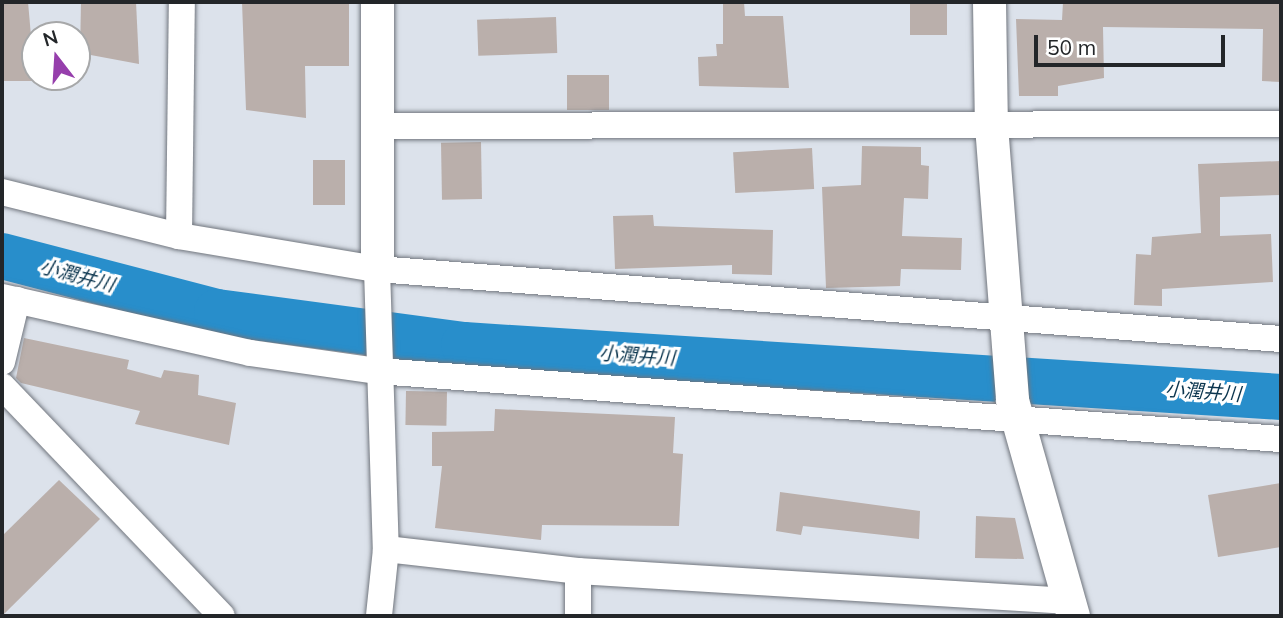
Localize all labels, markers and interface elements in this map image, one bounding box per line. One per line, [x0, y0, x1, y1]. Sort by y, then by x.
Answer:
north arrow [21, 21, 91, 91]
scale bar [1038, 21, 1229, 65]
text: N [40, 24, 61, 51]
text: 50 m [1047, 34, 1096, 60]
water label: 小潤井川 [37, 255, 117, 297]
water label: 小潤井川 [598, 342, 676, 370]
water label: 小潤井川 [1164, 378, 1242, 406]

